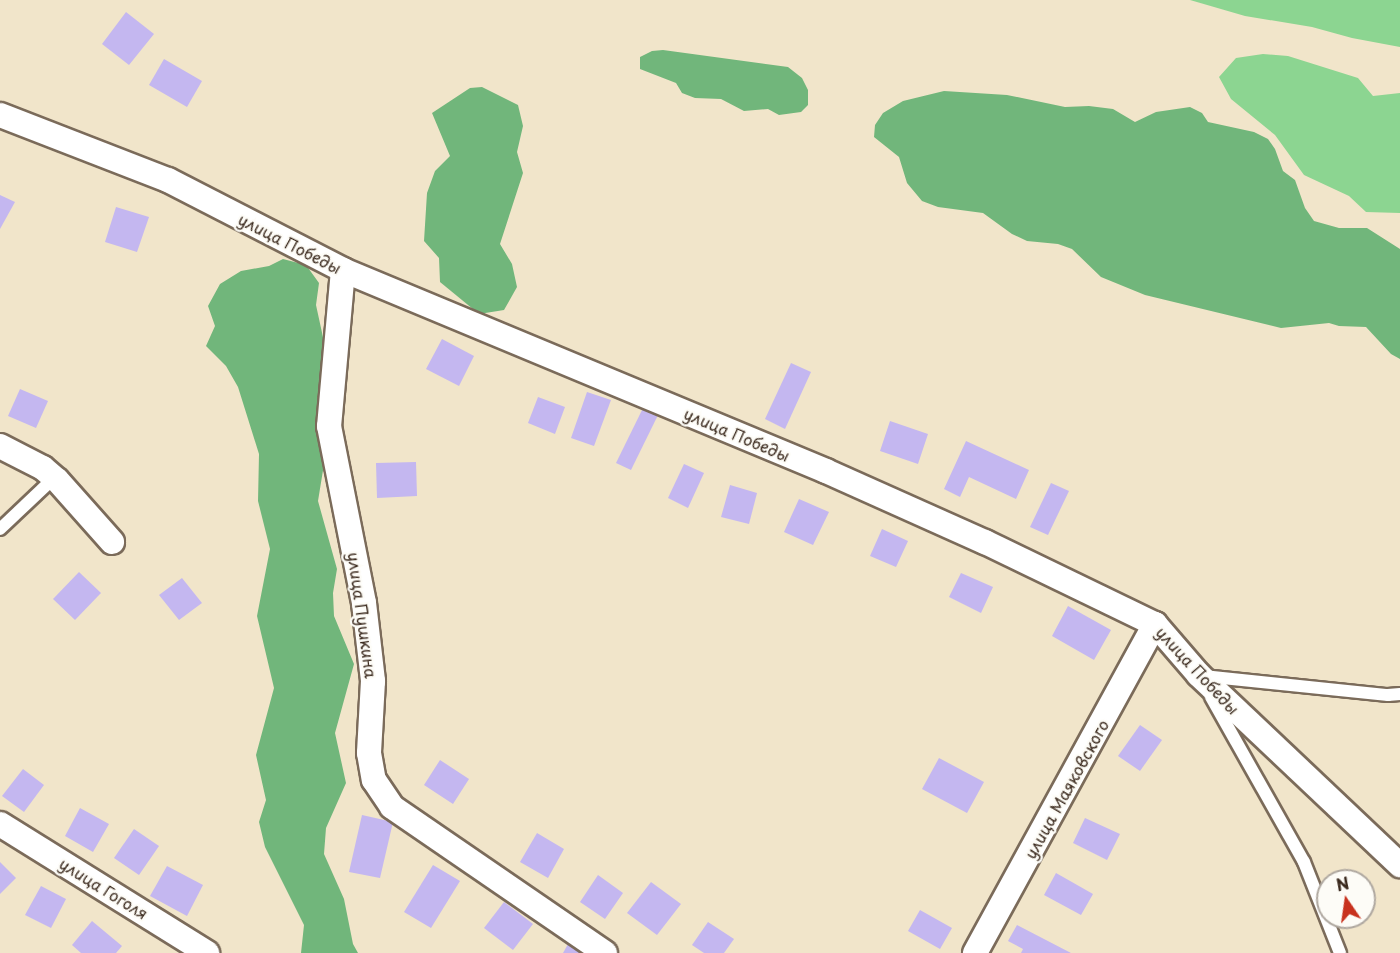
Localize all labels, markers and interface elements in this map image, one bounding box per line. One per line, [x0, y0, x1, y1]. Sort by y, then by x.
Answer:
street label: улица Победы [235, 209, 345, 277]
street label: улица Победы [681, 403, 793, 465]
street label: улица Пушкина [345, 550, 381, 680]
street label: улица Победы [1152, 622, 1244, 718]
street label: улица Маяковского [1020, 716, 1112, 862]
street label: улица Гоголя [56, 853, 152, 923]
north arrow [1316, 869, 1376, 929]
text: N [1334, 870, 1351, 897]

